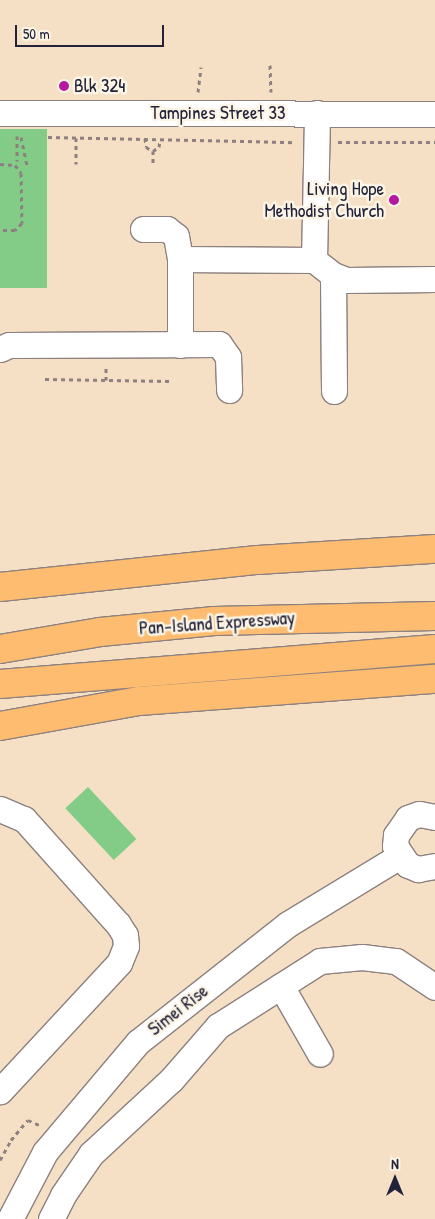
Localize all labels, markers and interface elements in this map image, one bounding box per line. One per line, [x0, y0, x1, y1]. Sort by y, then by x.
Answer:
scale bar [18, 15, 166, 47]
text: 50 m [23, 23, 50, 44]
place label: Blk 324 [74, 75, 125, 97]
marker: Blk 324 [58, 80, 70, 92]
street label: Tampines Street 33 [150, 102, 286, 124]
place label: Living Hope Methodist Church [264, 178, 384, 222]
marker: Living Hope Methodist Church [388, 194, 400, 206]
street label: Pan-Island Expressway [138, 606, 296, 640]
street label: Simei Rise [143, 980, 213, 1040]
north arrow [370, 1154, 420, 1204]
text: N [391, 1154, 399, 1173]

